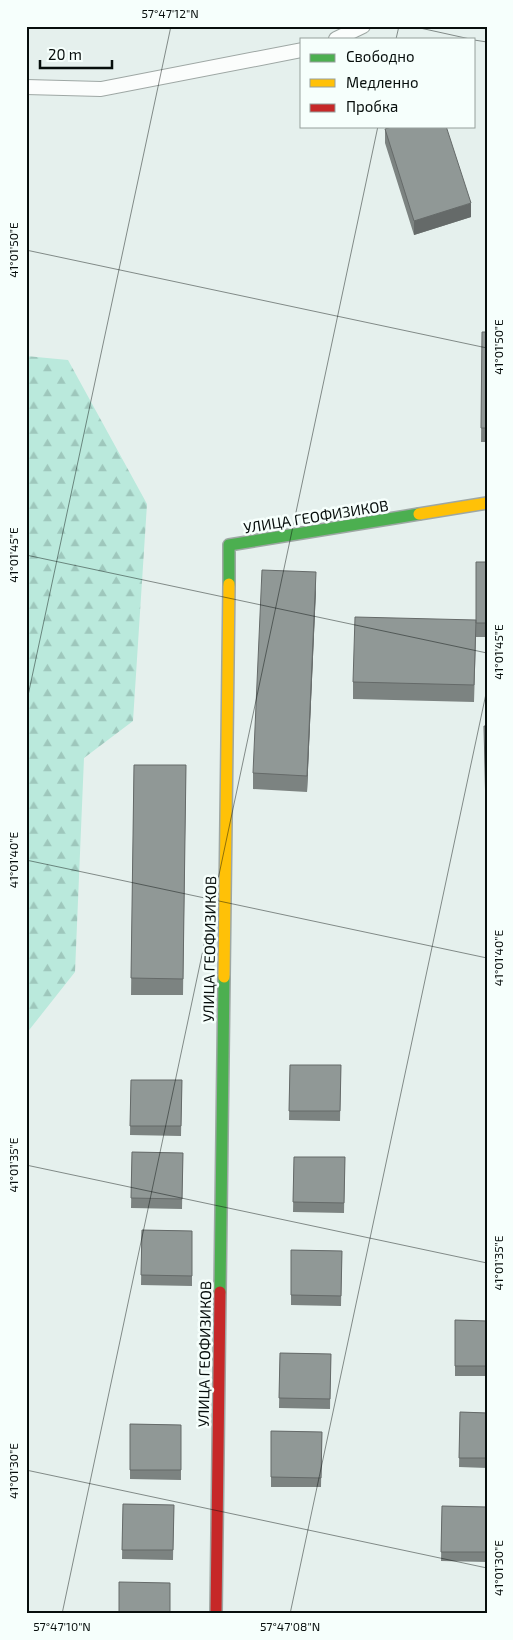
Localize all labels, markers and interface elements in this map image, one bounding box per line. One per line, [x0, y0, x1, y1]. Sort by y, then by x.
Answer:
text: 57°47'12"N [141, 6, 199, 20]
scale bar [40, 38, 112, 70]
legend [300, 38, 476, 128]
text: 20 m [48, 45, 82, 63]
text: Свободно [346, 47, 415, 65]
text: Медленно [346, 73, 419, 91]
text: Пробка [346, 97, 398, 115]
text: 41°01'50"E [6, 222, 20, 278]
text: 41°01'50"E [491, 319, 505, 375]
street label: УЛИЦА ГЕОФИЗИКОВ [242, 496, 390, 536]
text: 41°01'45"E [6, 527, 20, 583]
text: 41°01'45"E [491, 624, 505, 680]
text: 41°01'40"E [6, 832, 20, 888]
street label: УЛИЦА ГЕОФИЗИКОВ [199, 876, 219, 1022]
text: 41°01'40"E [491, 930, 505, 986]
text: 41°01'35"E [6, 1137, 20, 1193]
text: 41°01'35"E [491, 1235, 505, 1291]
street label: УЛИЦА ГЕОФИЗИКОВ [194, 1281, 214, 1427]
text: 41°01'30"E [6, 1443, 20, 1499]
text: 41°01'30"E [491, 1540, 505, 1596]
text: 57°47'10"N [33, 1619, 91, 1633]
text: 57°47'08"N [260, 1619, 320, 1633]

